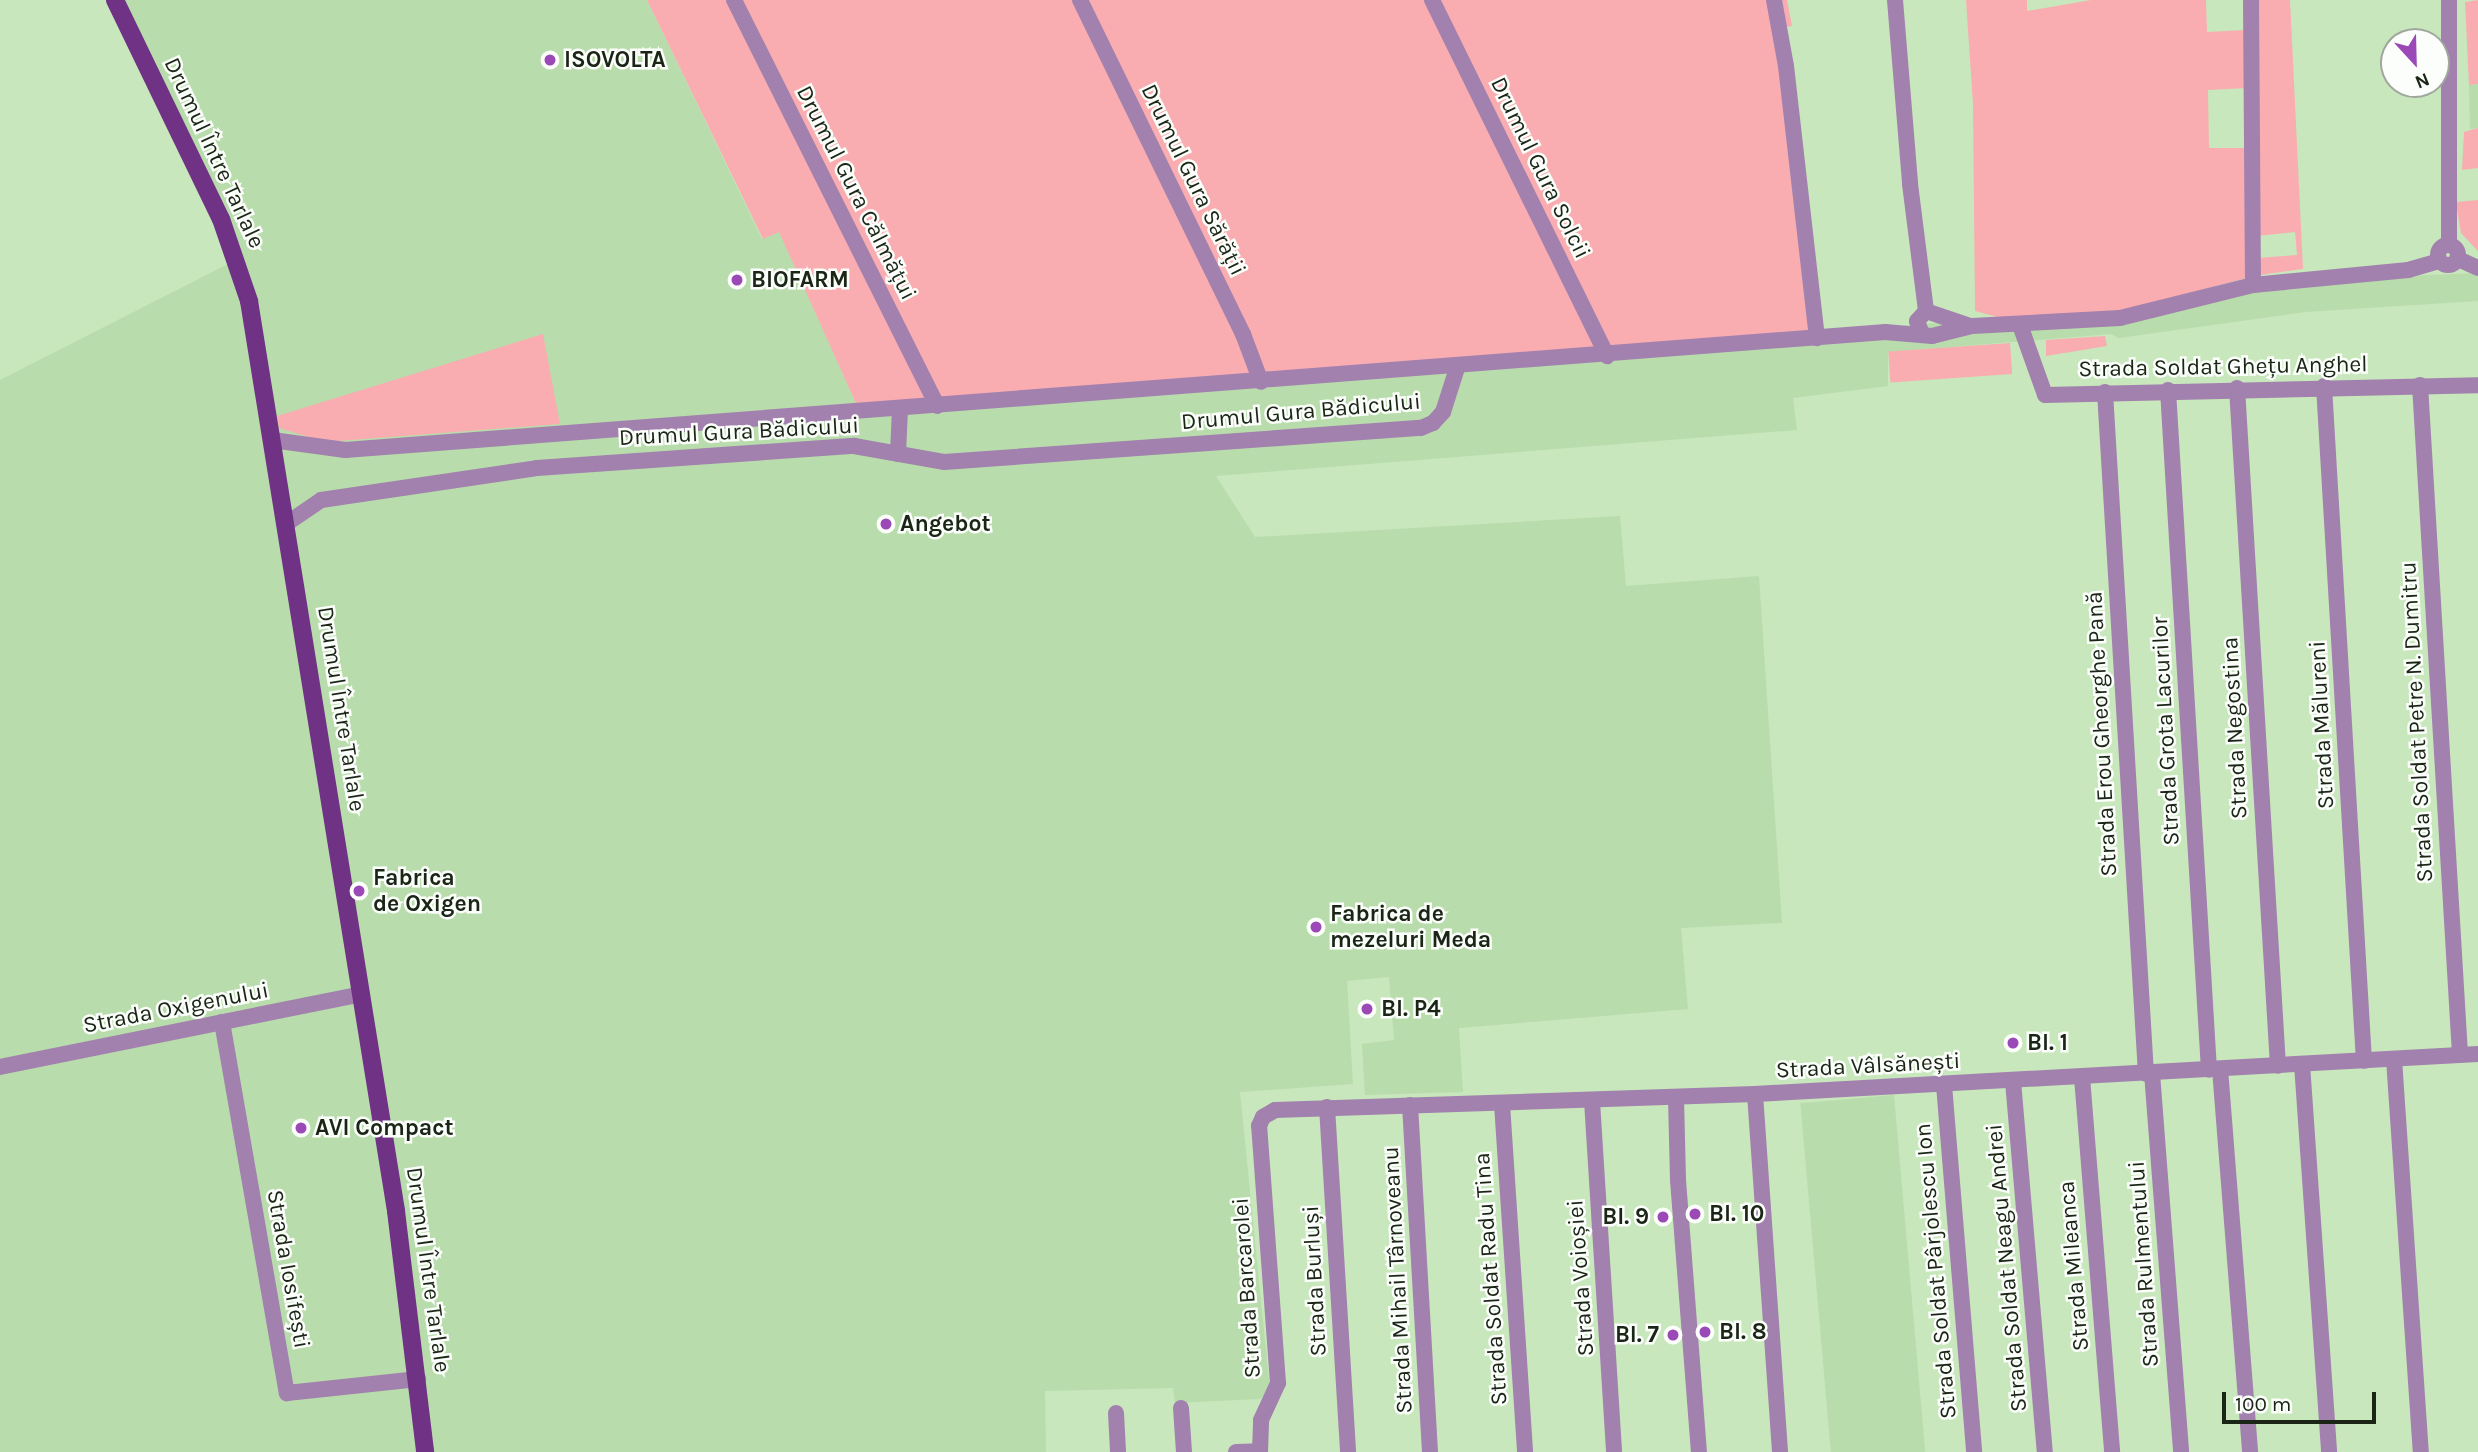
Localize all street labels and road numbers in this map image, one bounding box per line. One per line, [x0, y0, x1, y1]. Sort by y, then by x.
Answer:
street label: Drumul Între Tarlale [158, 53, 270, 253]
street label: Drumul Gura Solcii [1484, 73, 1596, 263]
street label: Drumul Gura Sărății [1135, 80, 1251, 280]
street label: Drumul Gura Călmățui [790, 81, 922, 305]
street label: Strada Soldat Ghețu Anghel [2078, 351, 2368, 383]
street label: Drumul Gura Bădicului [1180, 388, 1422, 436]
street label: Drumul Gura Bădicului [618, 412, 860, 452]
street label: Strada Soldat Petre N. Dumitru [2395, 561, 2439, 883]
street label: Strada Erou Gheorghe Pană [2081, 591, 2123, 877]
street label: Drumul Între Tarlale [311, 605, 371, 813]
street label: Strada Grota Lacurilor [2146, 616, 2186, 846]
street label: Strada Negostina [2216, 636, 2254, 820]
street label: Strada Mălureni [2304, 640, 2340, 810]
street label: Strada Oxigenului [81, 976, 271, 1040]
street label: Strada Vâlsănești [1775, 1047, 1961, 1085]
street label: Strada Soldat Pârjolescu Ion [1909, 1122, 1963, 1420]
street label: Strada Soldat Neagu Andrei [1981, 1123, 2033, 1413]
street label: Strada Mihail Târnoveanu [1377, 1146, 1419, 1414]
street label: Strada Soldat Radu Tina [1468, 1152, 1514, 1406]
street label: Strada Rulmentului [2123, 1160, 2165, 1368]
street label: Drumul Între Tarlale [400, 1166, 456, 1374]
street label: Strada Mileanca [2053, 1180, 2095, 1352]
street label: Strada Iosifești [260, 1188, 316, 1350]
street label: Strada Barcarolei [1227, 1197, 1267, 1379]
street label: Strada Voioșiei [1562, 1199, 1600, 1357]
street label: Strada Burluși [1297, 1205, 1333, 1357]

